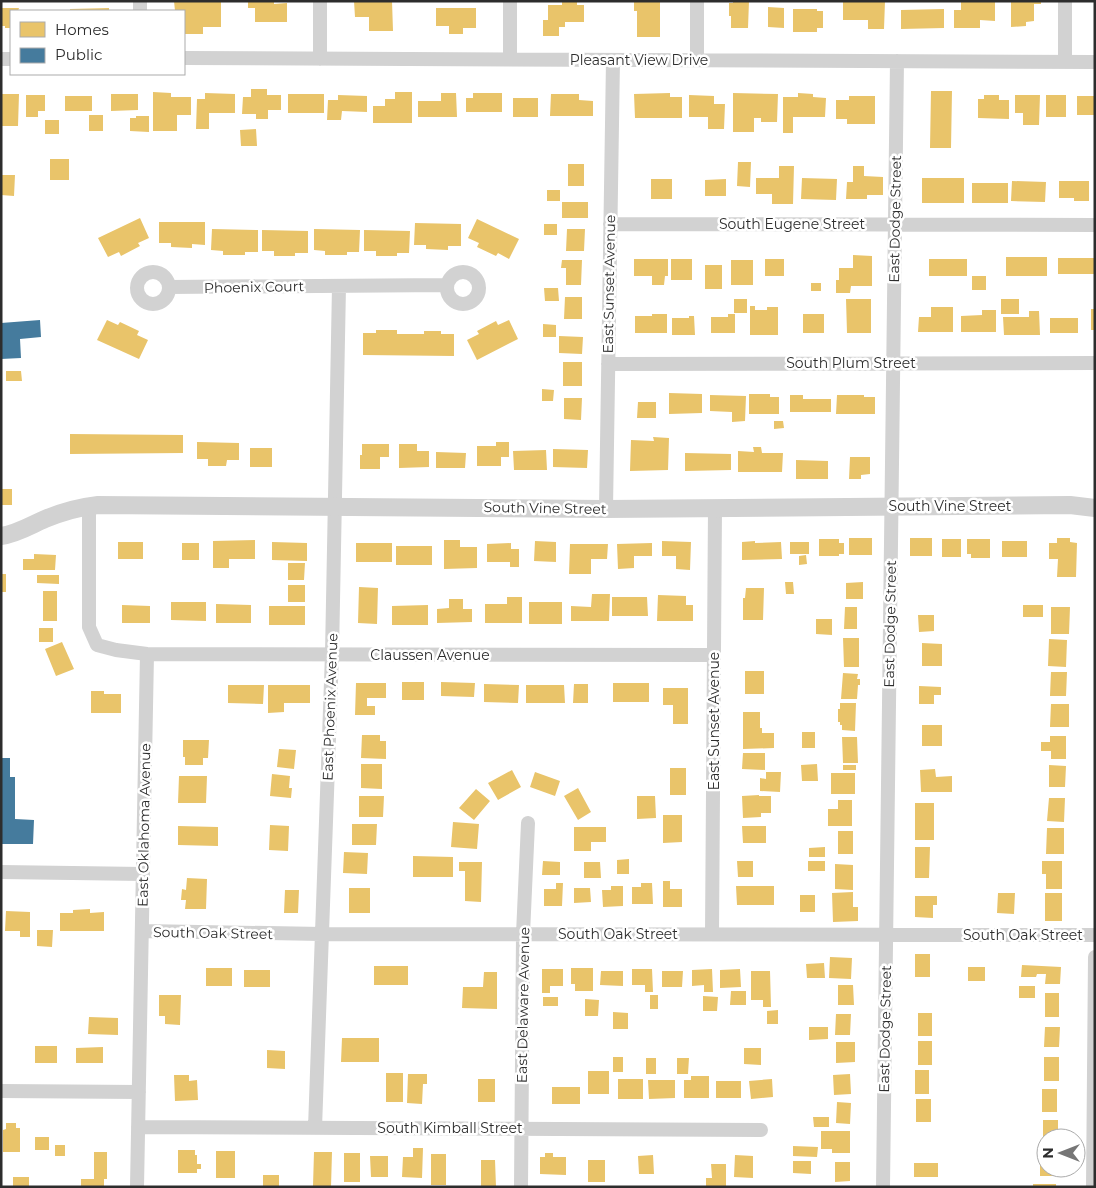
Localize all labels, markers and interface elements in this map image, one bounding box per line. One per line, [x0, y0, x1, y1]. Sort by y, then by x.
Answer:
legend [10, 10, 185, 75]
text: Homes [55, 20, 109, 39]
text: Public [55, 45, 103, 64]
street label: Pleasant View Drive [570, 51, 708, 69]
street label: East Dodge Street [885, 155, 905, 283]
street label: East Sunset Avenue [599, 215, 619, 353]
street label: South Eugene Street [719, 215, 865, 233]
street label: Phoenix Court [204, 277, 305, 297]
street label: South Plum Street [786, 354, 916, 372]
street label: South Vine Street [889, 497, 1012, 515]
street label: South Vine Street [483, 498, 607, 518]
street label: East Dodge Street [880, 560, 900, 688]
street label: East Phoenix Avenue [318, 633, 342, 781]
street label: Claussen Avenue [370, 646, 490, 664]
street label: East Sunset Avenue [705, 652, 723, 790]
street label: East Oklahoma Avenue [134, 743, 154, 907]
street label: South Oak Street [153, 923, 273, 943]
street label: South Oak Street [558, 925, 678, 943]
street label: South Oak Street [963, 926, 1083, 944]
street label: East Delaware Avenue [513, 927, 533, 1083]
street label: East Dodge Street [875, 965, 895, 1093]
street label: South Kimball Street [377, 1119, 523, 1137]
north arrow [1036, 1128, 1086, 1178]
text: N [1039, 1147, 1057, 1159]

